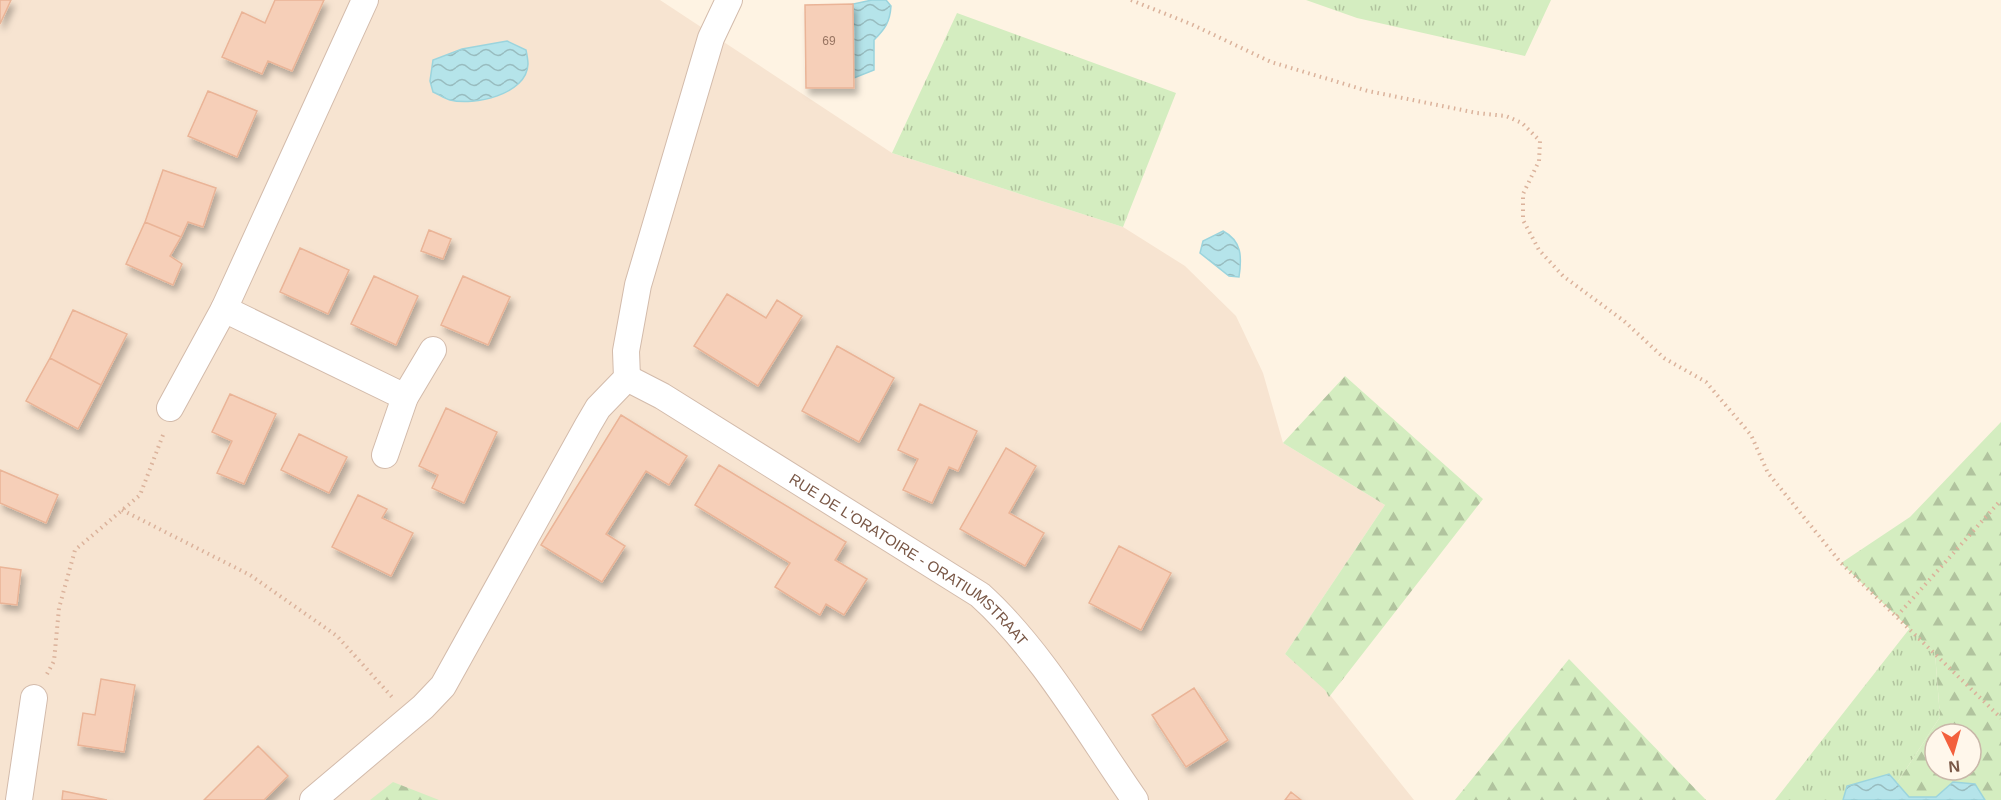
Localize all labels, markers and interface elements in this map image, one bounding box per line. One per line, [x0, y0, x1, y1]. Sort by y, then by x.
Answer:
house number: 69 [822, 34, 836, 48]
street label: RUE DE L'ORATOIRE - ORATIUMSTRAAT [787, 470, 1032, 648]
north arrow [1923, 722, 1983, 782]
text: N [1948, 757, 1961, 775]

